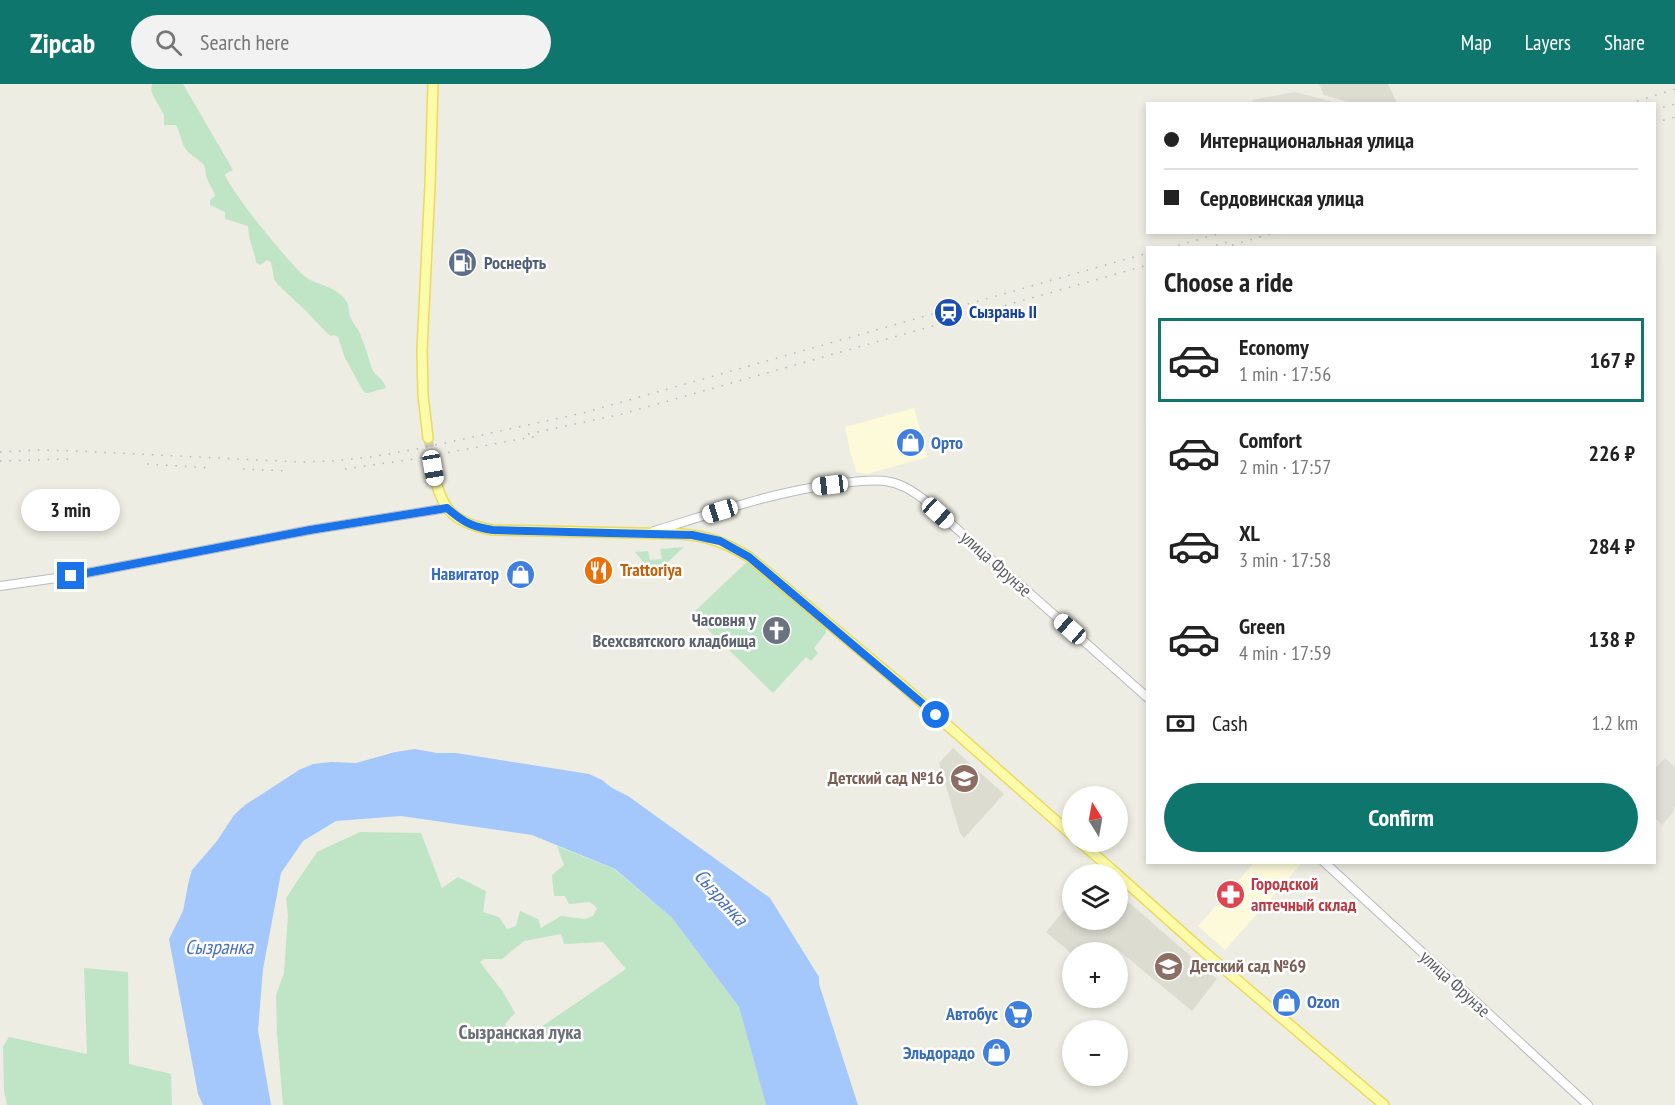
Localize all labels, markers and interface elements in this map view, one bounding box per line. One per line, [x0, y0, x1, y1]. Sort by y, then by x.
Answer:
search box [131, 15, 551, 69]
text: Zipcab [30, 24, 95, 61]
icon: search [152, 26, 185, 59]
text: Search here [200, 28, 289, 56]
text: Map [1461, 29, 1492, 56]
text: Layers [1525, 29, 1571, 56]
text: Share [1604, 29, 1645, 56]
text: Интернациональная улица [1200, 126, 1414, 154]
text: Сердовинская улица [1200, 184, 1364, 212]
fuel station icon: Роснефть [447, 247, 479, 279]
place label: Роснефть [484, 251, 547, 274]
text: Choose a ride [1164, 265, 1293, 299]
station icon: Сызрань II [932, 296, 964, 328]
place label: Сызрань II [969, 300, 1037, 323]
icon: car [1167, 333, 1221, 387]
text: Economy [1239, 333, 1309, 361]
text: 167 ₽ [1589, 346, 1635, 374]
text: 1 min · 17:56 [1239, 361, 1331, 387]
icon: car [1167, 426, 1221, 480]
text: Comfort [1239, 426, 1302, 454]
shop icon: Орто [894, 427, 926, 459]
place label: Орто [931, 431, 963, 454]
text: 226 ₽ [1588, 439, 1635, 467]
car [421, 449, 445, 487]
text: 2 min · 17:57 [1239, 454, 1331, 480]
car [811, 474, 849, 496]
callout: 3 min [22, 489, 121, 531]
car [919, 494, 957, 532]
text: 3 min [50, 497, 91, 523]
car [700, 497, 740, 525]
icon: car [1167, 519, 1221, 573]
text: XL [1239, 519, 1260, 547]
street label: улица Фрунзе [956, 526, 1037, 602]
text: 284 ₽ [1588, 532, 1635, 560]
text: 3 min · 17:58 [1239, 547, 1331, 573]
restaurant icon: Trattoriya [583, 554, 615, 586]
shop icon: Навигатор [504, 558, 536, 590]
place label: Trattoriya [620, 558, 682, 581]
route end [57, 562, 84, 589]
place label: Навигатор [431, 562, 499, 585]
place label: Часовня у Всехсвятского кладбища [593, 608, 757, 652]
car [1051, 610, 1089, 648]
icon: car [1167, 612, 1221, 666]
text: Green [1239, 612, 1285, 640]
church icon: Часовня у Всехсвятского кладбища [761, 614, 793, 646]
text: 138 ₽ [1588, 625, 1635, 653]
text: 4 min · 17:59 [1239, 640, 1331, 666]
route start [922, 701, 949, 728]
icon: cash [1164, 707, 1197, 740]
text: Cash [1212, 709, 1248, 737]
text: 1.2 km [1591, 710, 1638, 736]
school or university icon: Детский сад №16 [949, 762, 981, 794]
place label: Детский сад №16 [828, 766, 944, 789]
button: Confirm [1164, 783, 1638, 852]
north arrow [1062, 786, 1128, 852]
map controls [1062, 786, 1128, 1086]
water label: Сызранка [689, 863, 754, 932]
button: layers [1062, 864, 1128, 930]
place label: Городской аптечный склад [1251, 872, 1357, 916]
pharmacy icon: Городской аптечный склад [1214, 878, 1246, 910]
water label: Сызранка [185, 934, 254, 960]
button: + [1062, 942, 1128, 1008]
street label: улица Фрунзе [1415, 945, 1495, 1022]
school or university icon: Детский сад №69 [1153, 950, 1185, 982]
place label: Детский сад №69 [1190, 954, 1306, 977]
shop icon: Ozon [1270, 986, 1302, 1018]
place label: Ozon [1307, 990, 1340, 1013]
supermarket icon: Автобус [1003, 998, 1035, 1030]
place label: Автобус [945, 1002, 999, 1025]
district label: Сызранская лука [458, 1019, 582, 1045]
button: − [1062, 1020, 1128, 1086]
shop icon: Эльдорадо [980, 1037, 1012, 1069]
place label: Эльдорадо [903, 1041, 975, 1064]

